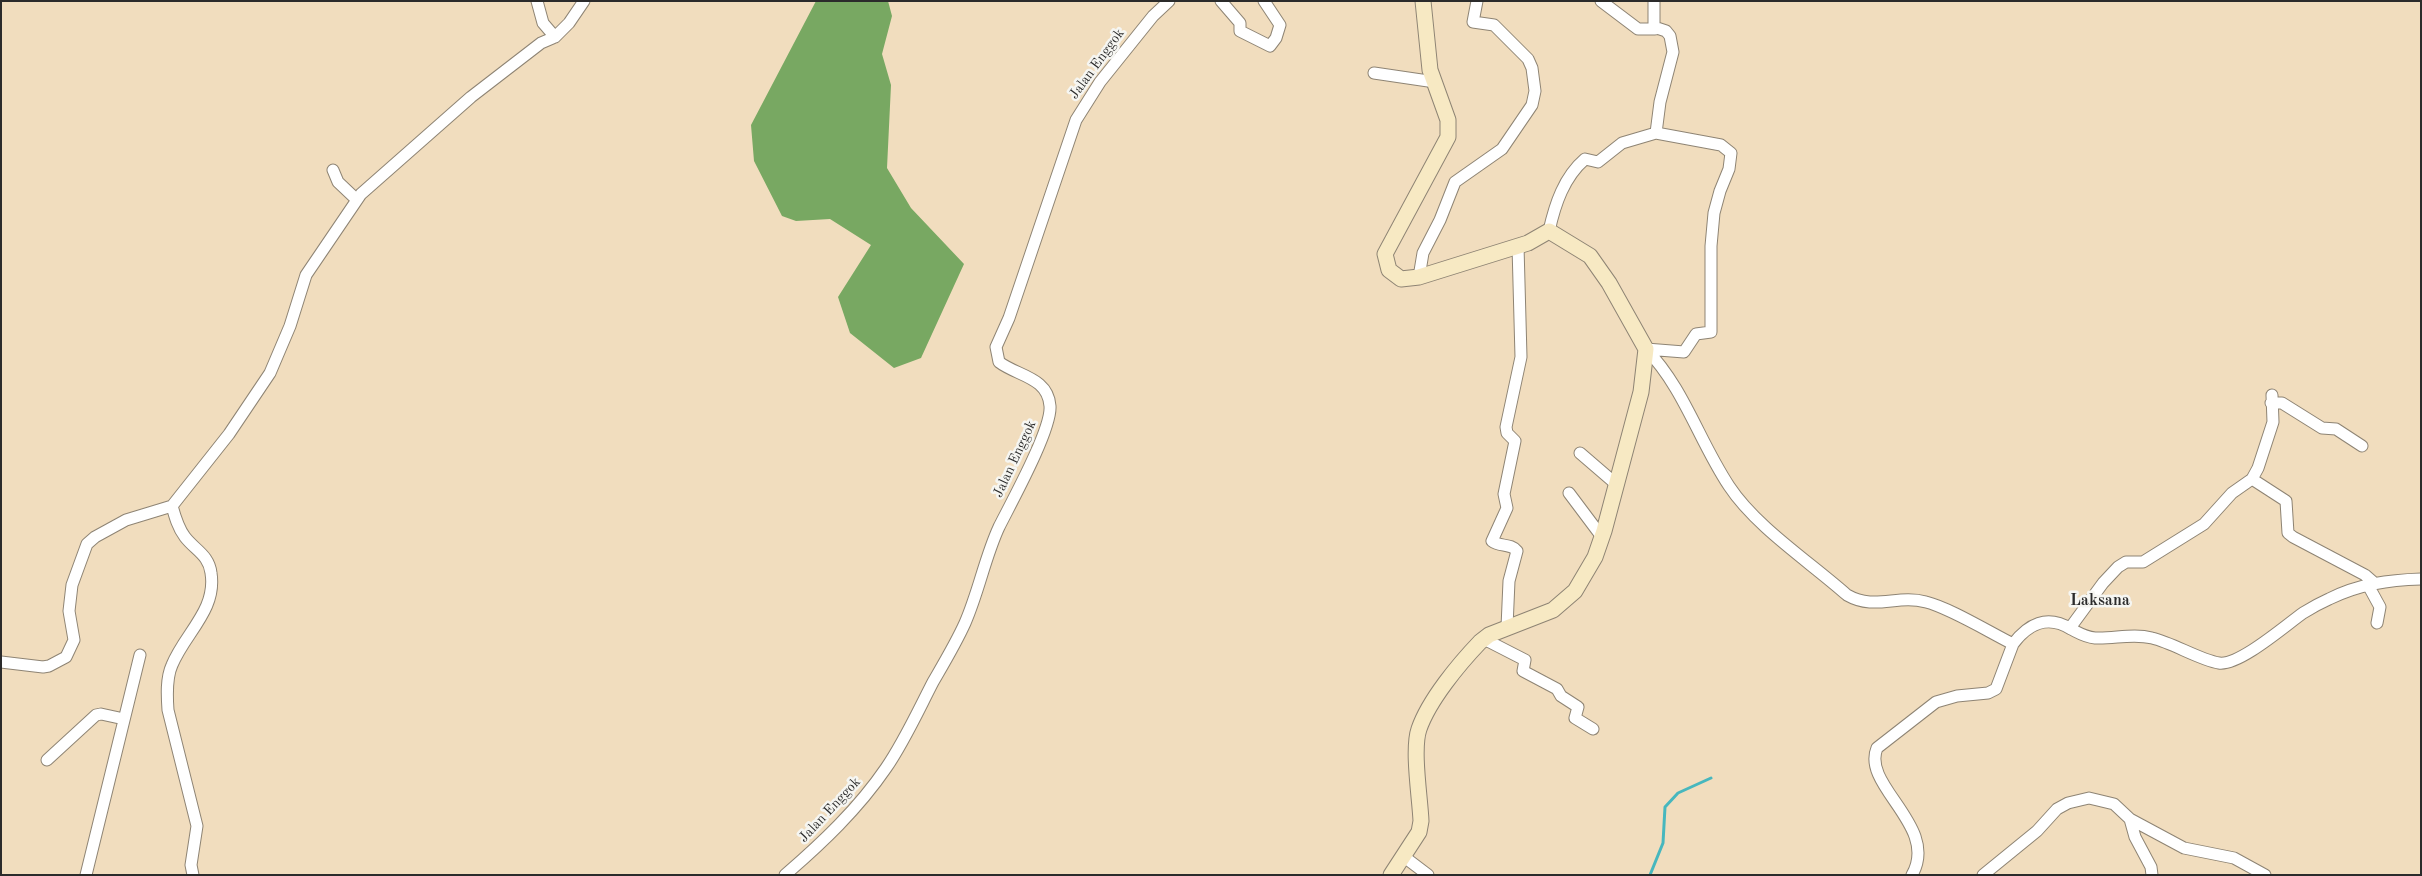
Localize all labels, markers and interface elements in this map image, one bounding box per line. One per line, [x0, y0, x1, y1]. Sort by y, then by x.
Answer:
street label: Jalan Enggok [1066, 25, 1128, 103]
street label: Jalan Enggok [990, 418, 1040, 500]
district label: Laksana [2070, 591, 2130, 611]
street label: Jalan Enggok [795, 774, 865, 846]

